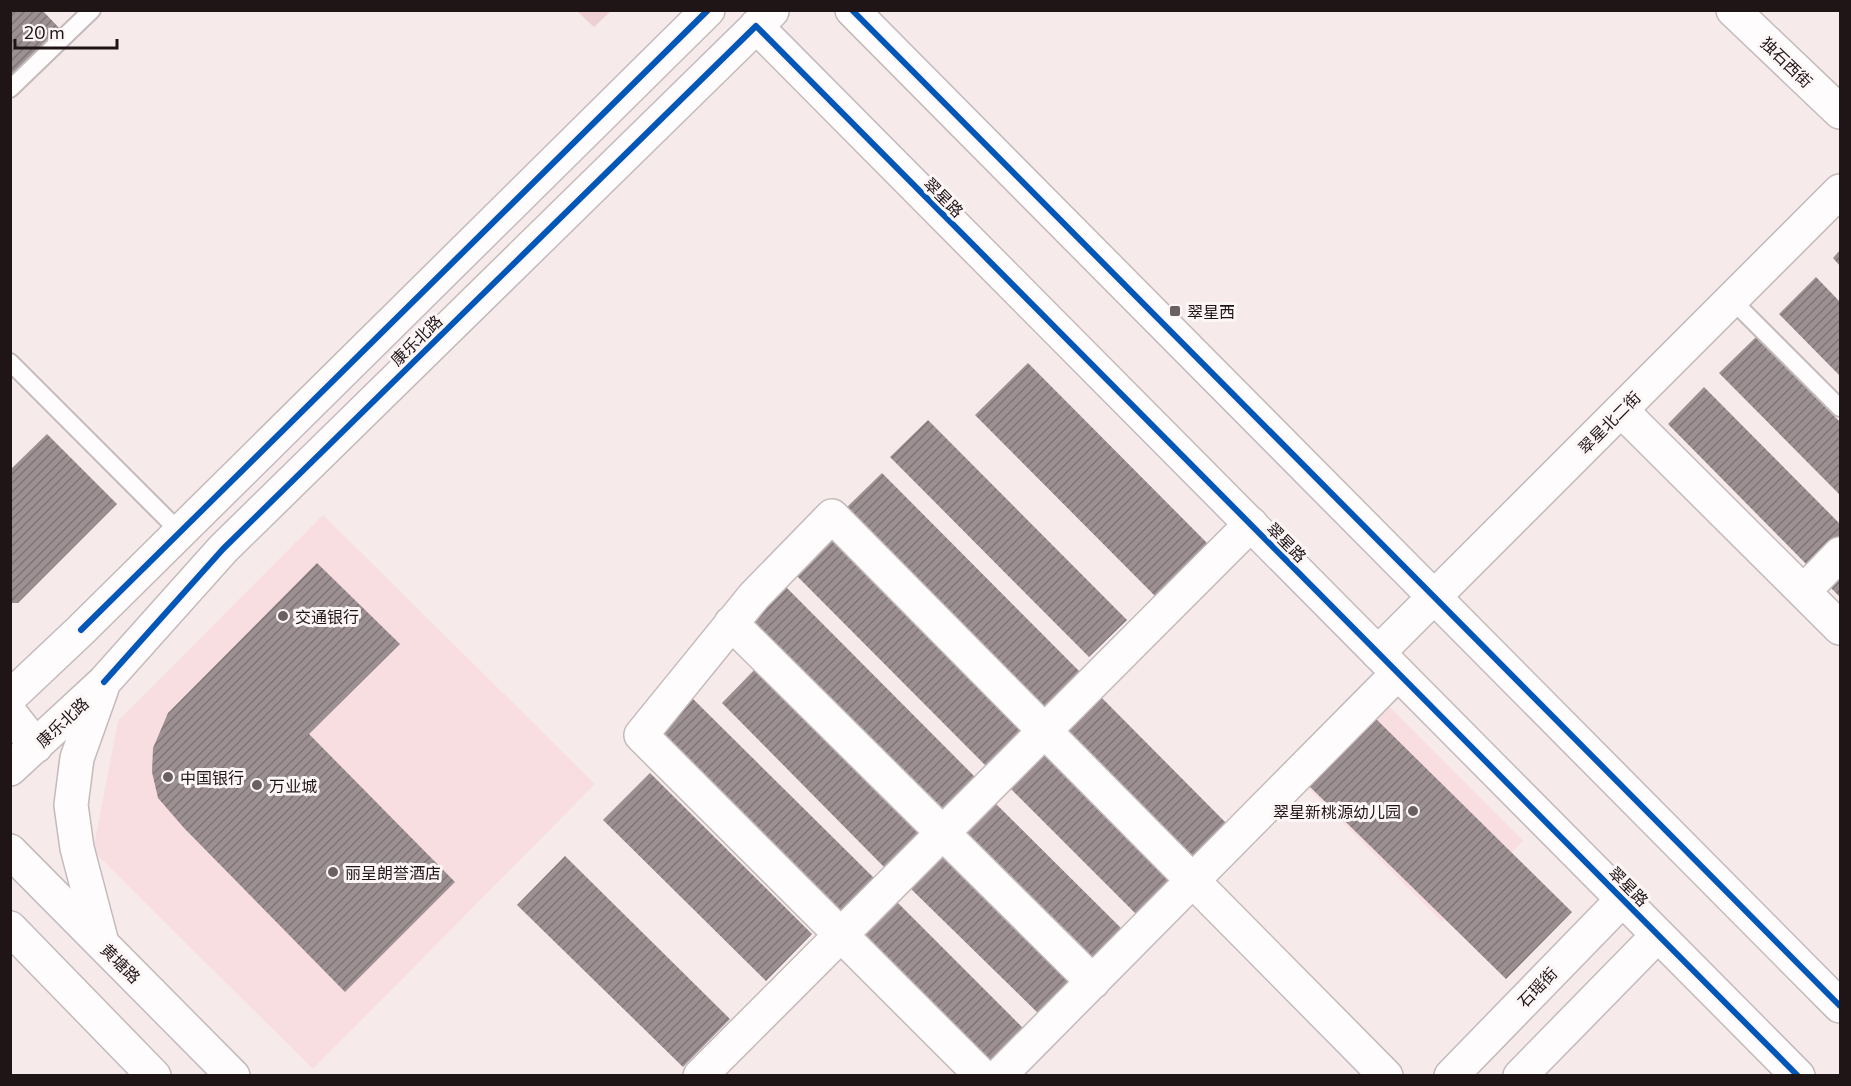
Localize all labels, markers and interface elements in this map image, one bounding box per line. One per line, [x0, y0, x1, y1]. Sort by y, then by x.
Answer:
scale bar [15, 12, 117, 50]
text: 20 m [24, 21, 65, 43]
street label: 独石西街 [1757, 33, 1817, 91]
street label: 翠星路 [920, 173, 968, 221]
place label: 翠星西 [1187, 302, 1235, 321]
marker: 翠星西 [1168, 304, 1182, 318]
street label: 康乐北路 [386, 311, 446, 369]
street label: 翠星北二街 [1574, 387, 1644, 457]
street label: 翠星路 [1263, 518, 1311, 566]
place label: 交通银行 [295, 607, 359, 626]
marker: 交通银行 [276, 609, 290, 623]
street label: 康乐北路 [32, 693, 92, 751]
place label: 中国银行 [180, 768, 244, 787]
marker: 中国银行 [161, 770, 175, 784]
place label: 万业城 [269, 776, 317, 795]
marker: 万业城 [250, 778, 264, 792]
place label: 翠星新桃源幼儿园 [1273, 802, 1401, 821]
marker: 翠星新桃源幼儿园 [1406, 804, 1420, 818]
street label: 翠星路 [1605, 862, 1653, 910]
place label: 丽呈朗誉酒店 [345, 863, 441, 882]
marker: 丽呈朗誉酒店 [326, 865, 340, 879]
street label: 黄塘路 [97, 939, 145, 987]
street label: 石瑶街 [1513, 963, 1561, 1011]

